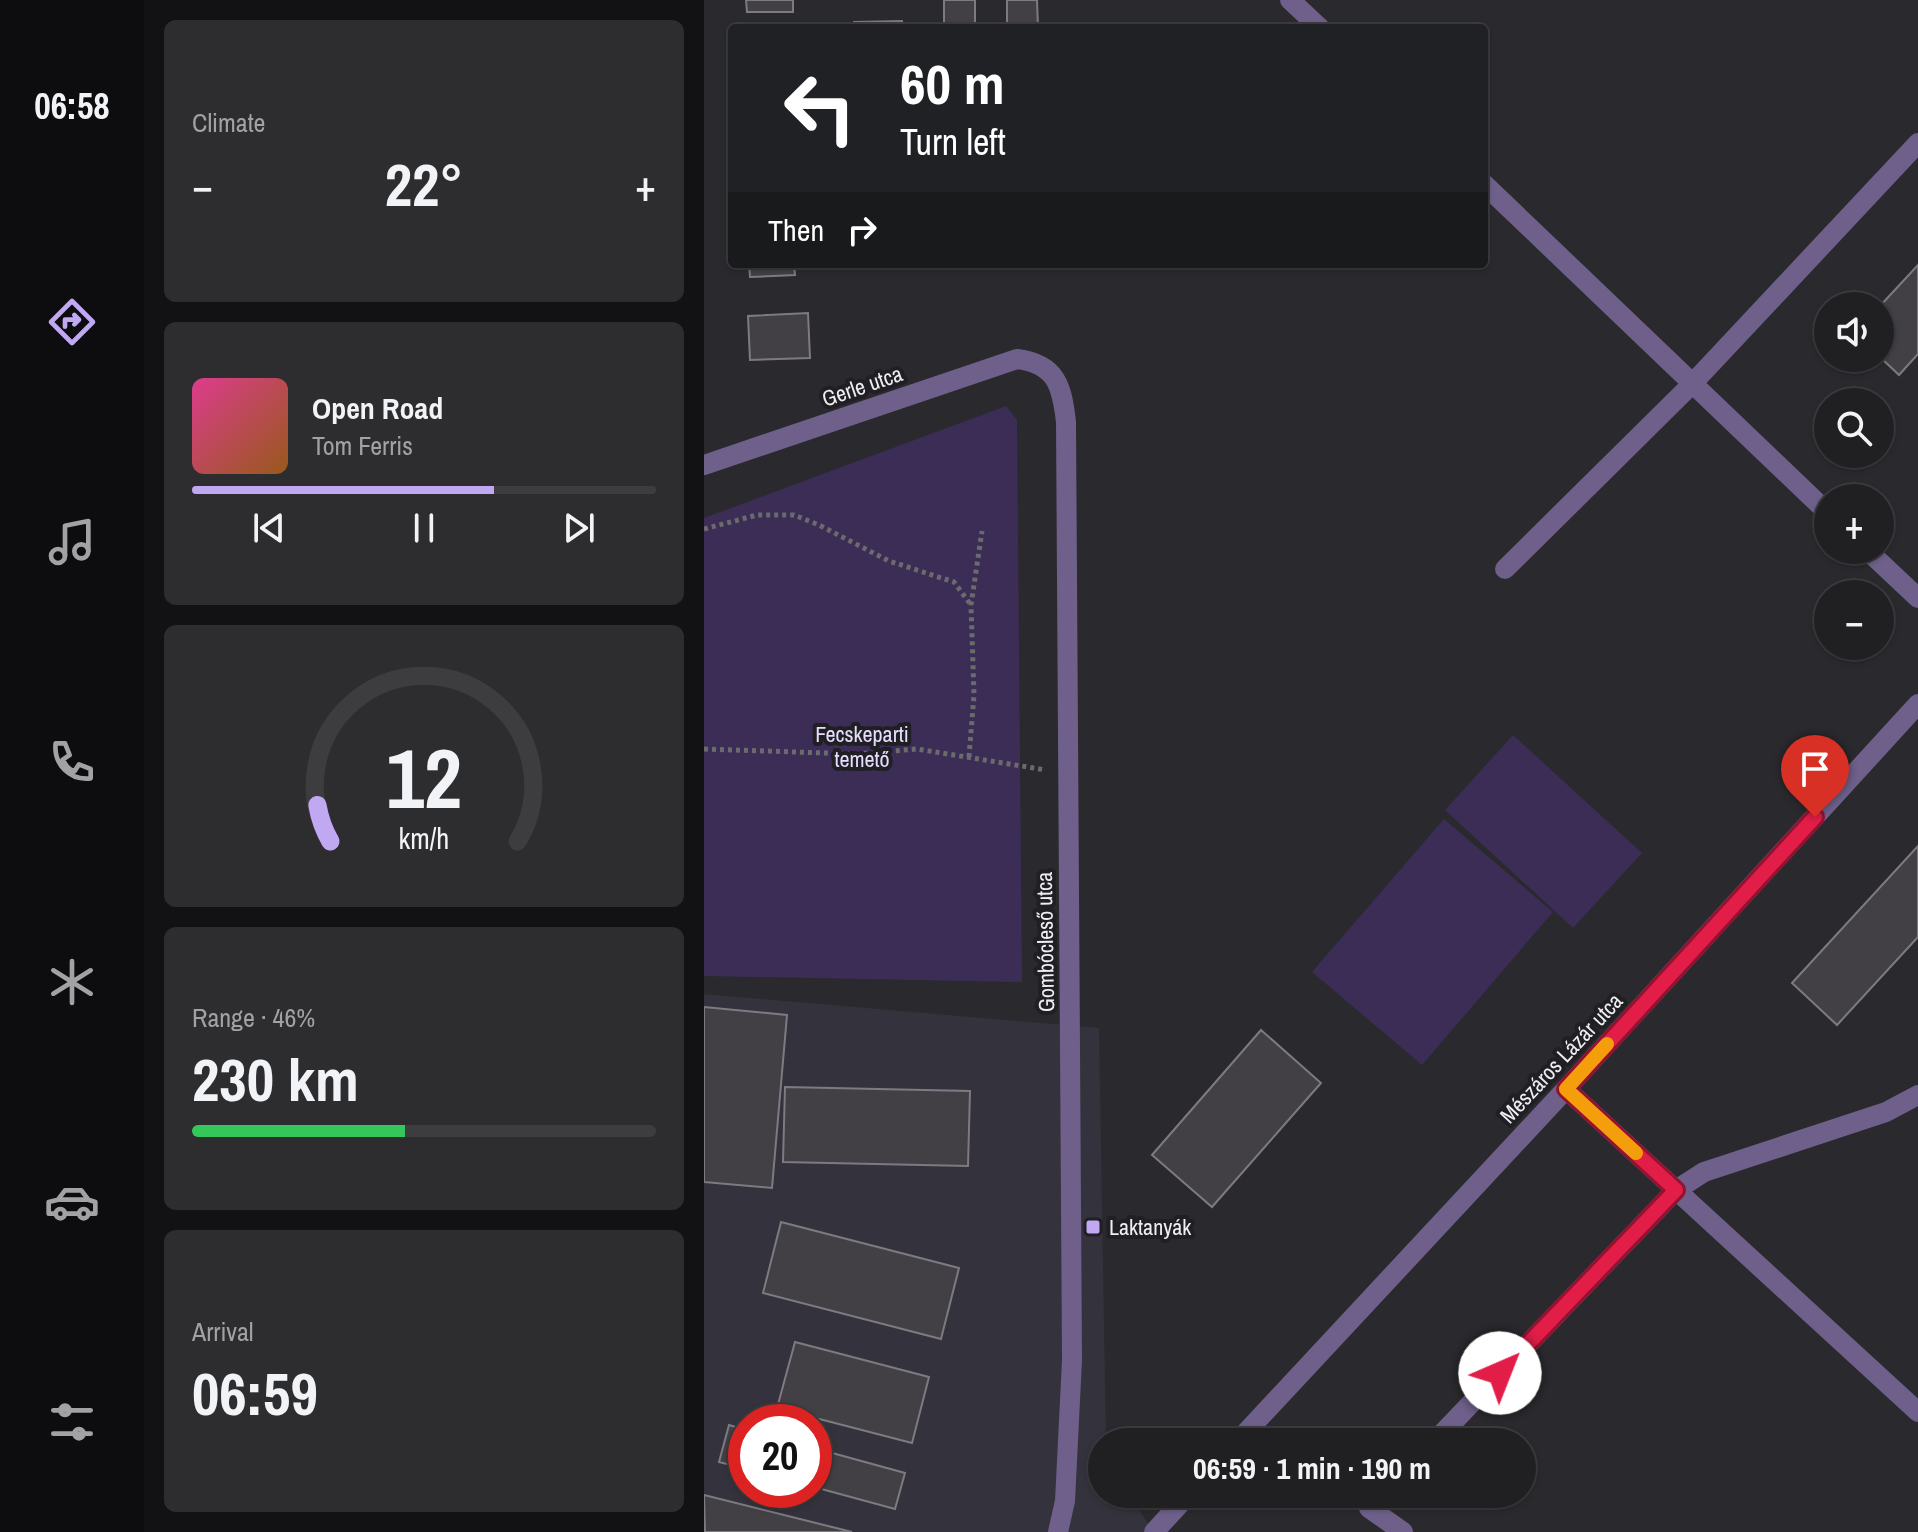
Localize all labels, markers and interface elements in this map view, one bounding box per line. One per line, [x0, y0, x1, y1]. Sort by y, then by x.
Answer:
text: 60 m [900, 46, 1005, 121]
icon: left [768, 56, 872, 160]
text: 06:58 [34, 82, 110, 130]
text: Climate [192, 105, 265, 140]
text: Turn left [900, 118, 1006, 166]
text: 22° [385, 144, 463, 225]
text: − [192, 155, 213, 215]
text: + [635, 155, 656, 215]
icon: right [840, 208, 884, 252]
text: Then [768, 210, 824, 250]
map controls [1814, 292, 1894, 660]
button: sound [1814, 292, 1894, 372]
icon: directions [44, 294, 100, 350]
street label: Gerle utca [818, 358, 906, 414]
text: Open Road [312, 388, 443, 428]
button: search [1814, 388, 1894, 468]
text: Tom Ferris [312, 428, 413, 463]
button: + [1814, 484, 1894, 564]
icon: previous [247, 506, 291, 550]
icon: pause [402, 506, 446, 550]
icon: next [557, 506, 601, 550]
icon: music [44, 514, 100, 570]
button: − [1814, 580, 1894, 660]
park label: Fecskeparti temető [815, 719, 909, 774]
text: 12 [386, 722, 462, 834]
icon: phone [44, 734, 100, 790]
pin [1781, 735, 1849, 817]
icon: arrive [1793, 747, 1837, 791]
text: km/h [399, 819, 449, 858]
street label: Gombócleső utca [1029, 872, 1061, 1012]
icon: climate [44, 954, 100, 1010]
street label: Mészáros Lázár utca [1493, 987, 1629, 1129]
text: Range · 46% [192, 1000, 315, 1035]
text: 230 km [192, 1039, 359, 1120]
icon: car [44, 1174, 100, 1230]
place label: Laktanyák [1109, 1212, 1192, 1242]
marker: Laktanyák [1084, 1218, 1102, 1236]
text: Arrival [192, 1314, 254, 1349]
position arrow [1458, 1331, 1542, 1415]
text: 06:59 [192, 1353, 318, 1434]
icon: filters [44, 1394, 100, 1450]
speed limit sign: 20 [728, 1404, 832, 1508]
text: 06:59 · 1 min · 190 m [1193, 1448, 1431, 1488]

